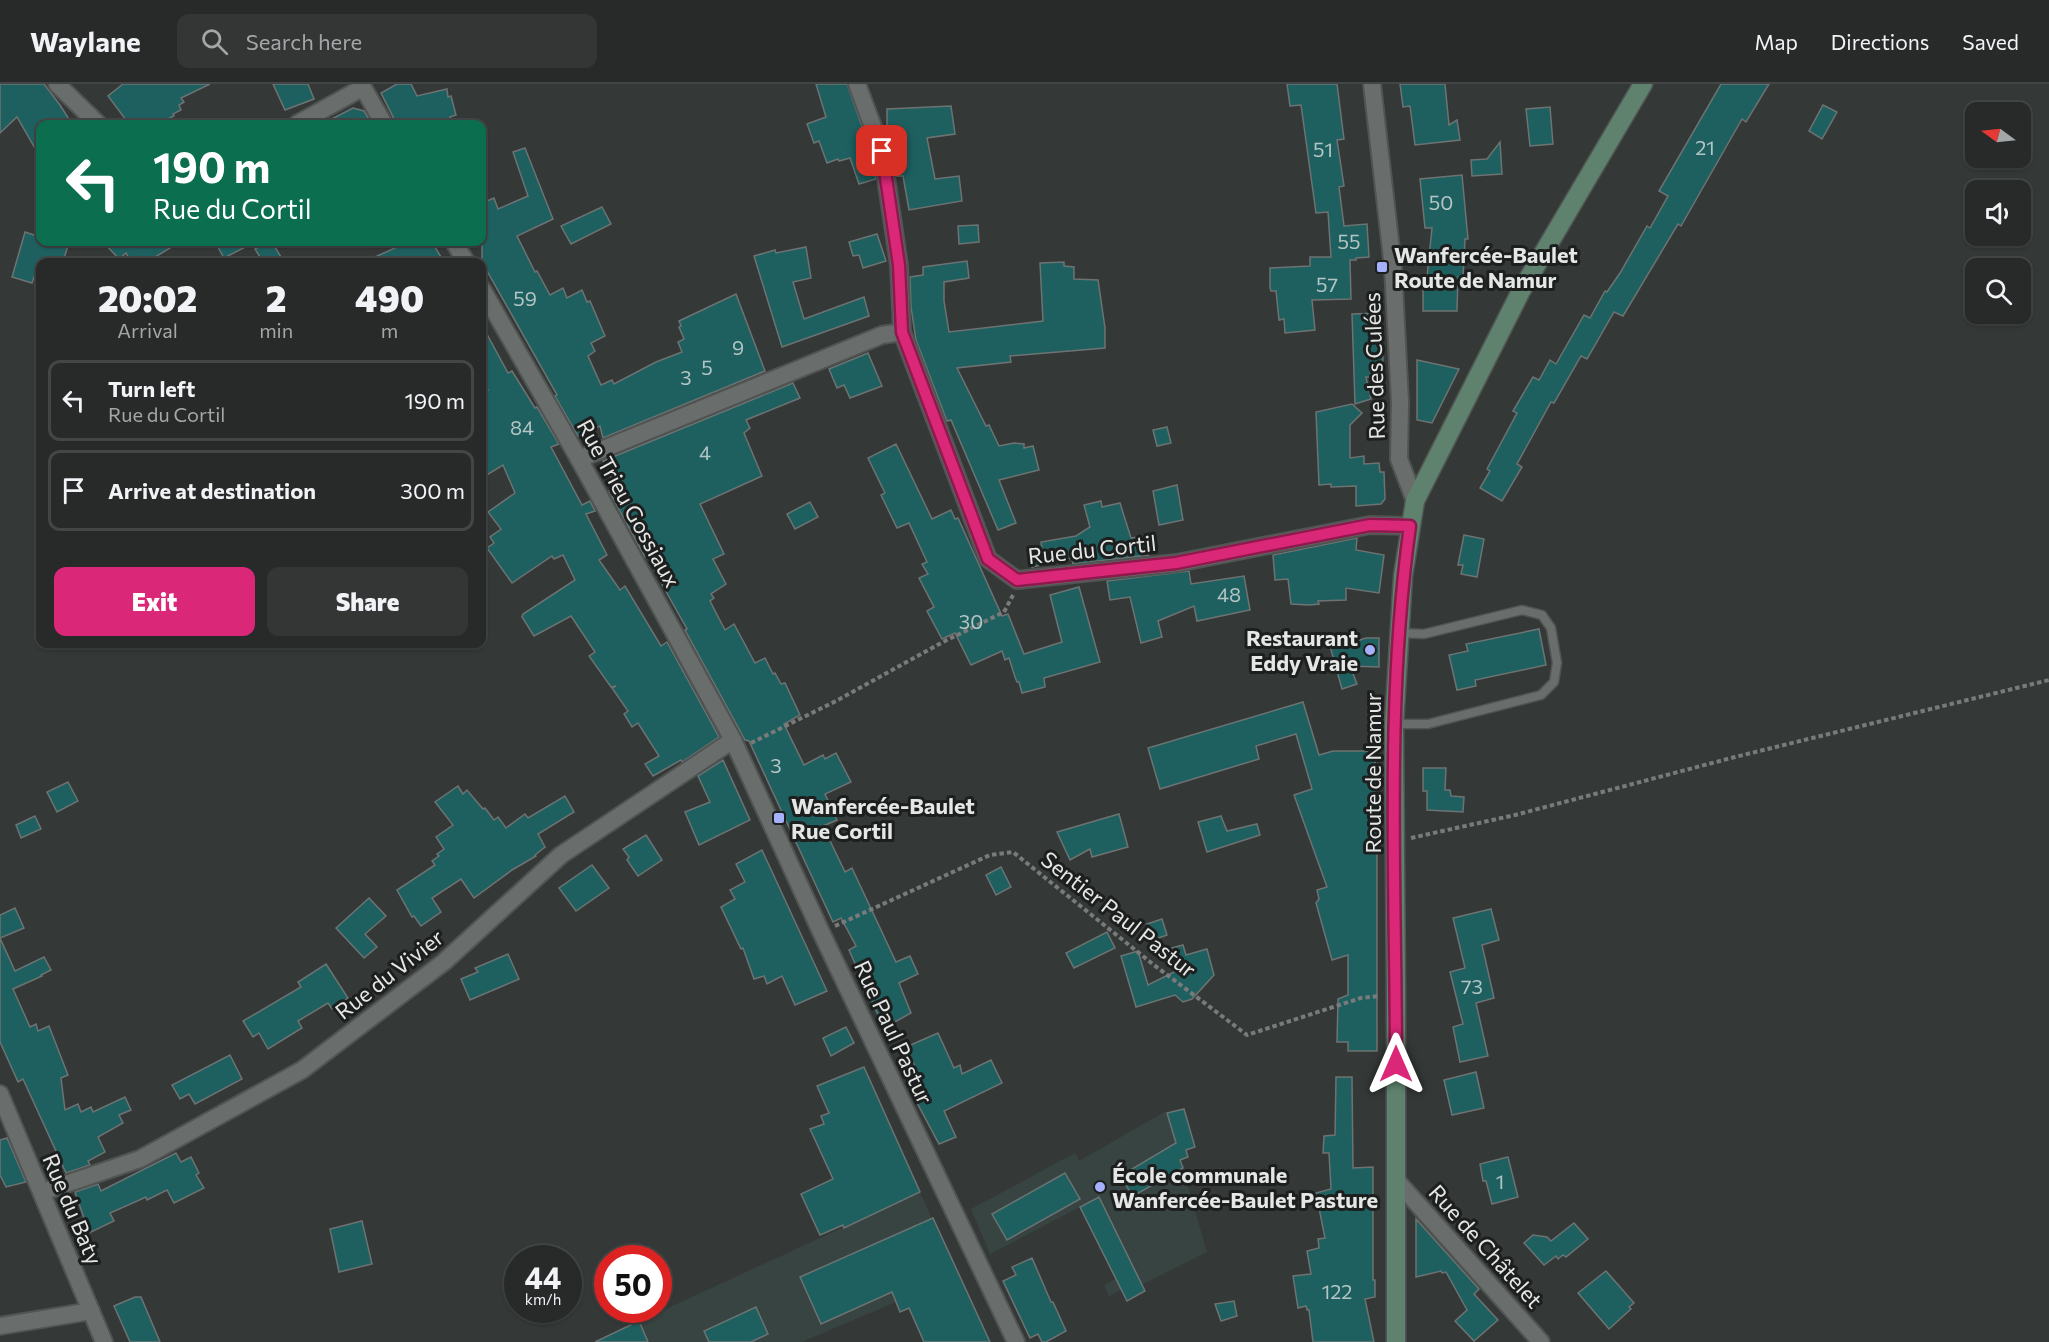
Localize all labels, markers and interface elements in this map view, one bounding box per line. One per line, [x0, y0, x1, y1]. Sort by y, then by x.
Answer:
search box [177, 14, 597, 68]
text: Waylane [30, 24, 141, 58]
icon: search [198, 25, 231, 58]
text: Search here [246, 28, 362, 55]
text: Map [1755, 29, 1798, 54]
text: Directions [1831, 29, 1929, 54]
text: Saved [1962, 29, 2019, 54]
north arrow [1965, 102, 2031, 168]
map controls [1965, 102, 2031, 324]
pin [856, 125, 907, 176]
icon: arrive [865, 134, 898, 167]
house number: 21 [1695, 135, 1715, 159]
house number: 51 [1313, 137, 1333, 161]
text: 190 m [153, 140, 271, 192]
icon: left [54, 144, 132, 222]
button: sound [1965, 180, 2031, 246]
house number: 50 [1429, 190, 1453, 214]
text: Rue du Cortil [153, 192, 312, 225]
house number: 55 [1338, 229, 1360, 253]
place label: Wanfercée-Baulet Route de Namur [1394, 241, 1578, 293]
button: search [1965, 258, 2031, 324]
marker: Wanfercée-Baulet Route de Namur [1375, 260, 1389, 274]
house number: 57 [1316, 272, 1338, 296]
text: 20:02 [98, 275, 197, 319]
text: 2 [266, 275, 287, 319]
text: 490 [355, 275, 424, 319]
house number: 59 [513, 286, 537, 310]
street label: Rue des Culées [1358, 292, 1390, 440]
text: Arrival [117, 318, 178, 342]
text: min [259, 318, 293, 342]
text: m [381, 318, 398, 342]
house number: 9 [732, 335, 744, 359]
house number: 5 [701, 355, 713, 379]
house number: 3 [680, 365, 692, 389]
text: Turn left [108, 375, 195, 402]
icon: left [57, 384, 90, 417]
text: 190 m [404, 387, 465, 414]
text: Rue du Cortil [108, 402, 225, 426]
street label: Rue Trieu Gossiaux [572, 414, 686, 592]
house number: 84 [510, 415, 534, 439]
house number: 4 [699, 440, 711, 464]
icon: arrive [57, 474, 90, 507]
text: Arrive at destination [108, 477, 316, 504]
text: 300 m [400, 477, 465, 504]
street label: Rue du Cortil [1026, 529, 1158, 569]
button: Exit [54, 567, 255, 636]
button: Share [267, 567, 468, 636]
house number: 48 [1217, 582, 1241, 606]
house number: 30 [959, 609, 983, 633]
place label: Restaurant Eddy Vraie [1246, 624, 1358, 676]
marker: Restaurant Eddy Vraie [1363, 643, 1377, 657]
street label: Route de Namur [1359, 692, 1386, 854]
house number: 3 [770, 753, 782, 777]
place label: Wanfercée-Baulet Rue Cortil [791, 792, 975, 844]
marker: Wanfercée-Baulet Rue Cortil [772, 811, 786, 825]
street label: Sentier Paul Pastur [1036, 845, 1202, 983]
street label: Rue du Vivier [329, 923, 449, 1025]
street label: Rue Paul Pastur [849, 956, 939, 1108]
house number: 73 [1461, 974, 1483, 998]
position arrow [1364, 1032, 1428, 1096]
street label: Rue du Baty [38, 1149, 108, 1269]
place label: École communale Wanfercée-Baulet Pasture [1112, 1161, 1378, 1213]
house number: 1 [1496, 1169, 1504, 1193]
street label: Rue de Châtelet [1423, 1179, 1549, 1313]
marker: École communale Wanfercée-Baulet Pasture [1093, 1180, 1107, 1194]
speed limit sign: 50 [594, 1245, 672, 1323]
text: 44 [525, 1258, 561, 1295]
house number: 122 [1322, 1279, 1352, 1303]
text: km/h [525, 1290, 561, 1308]

